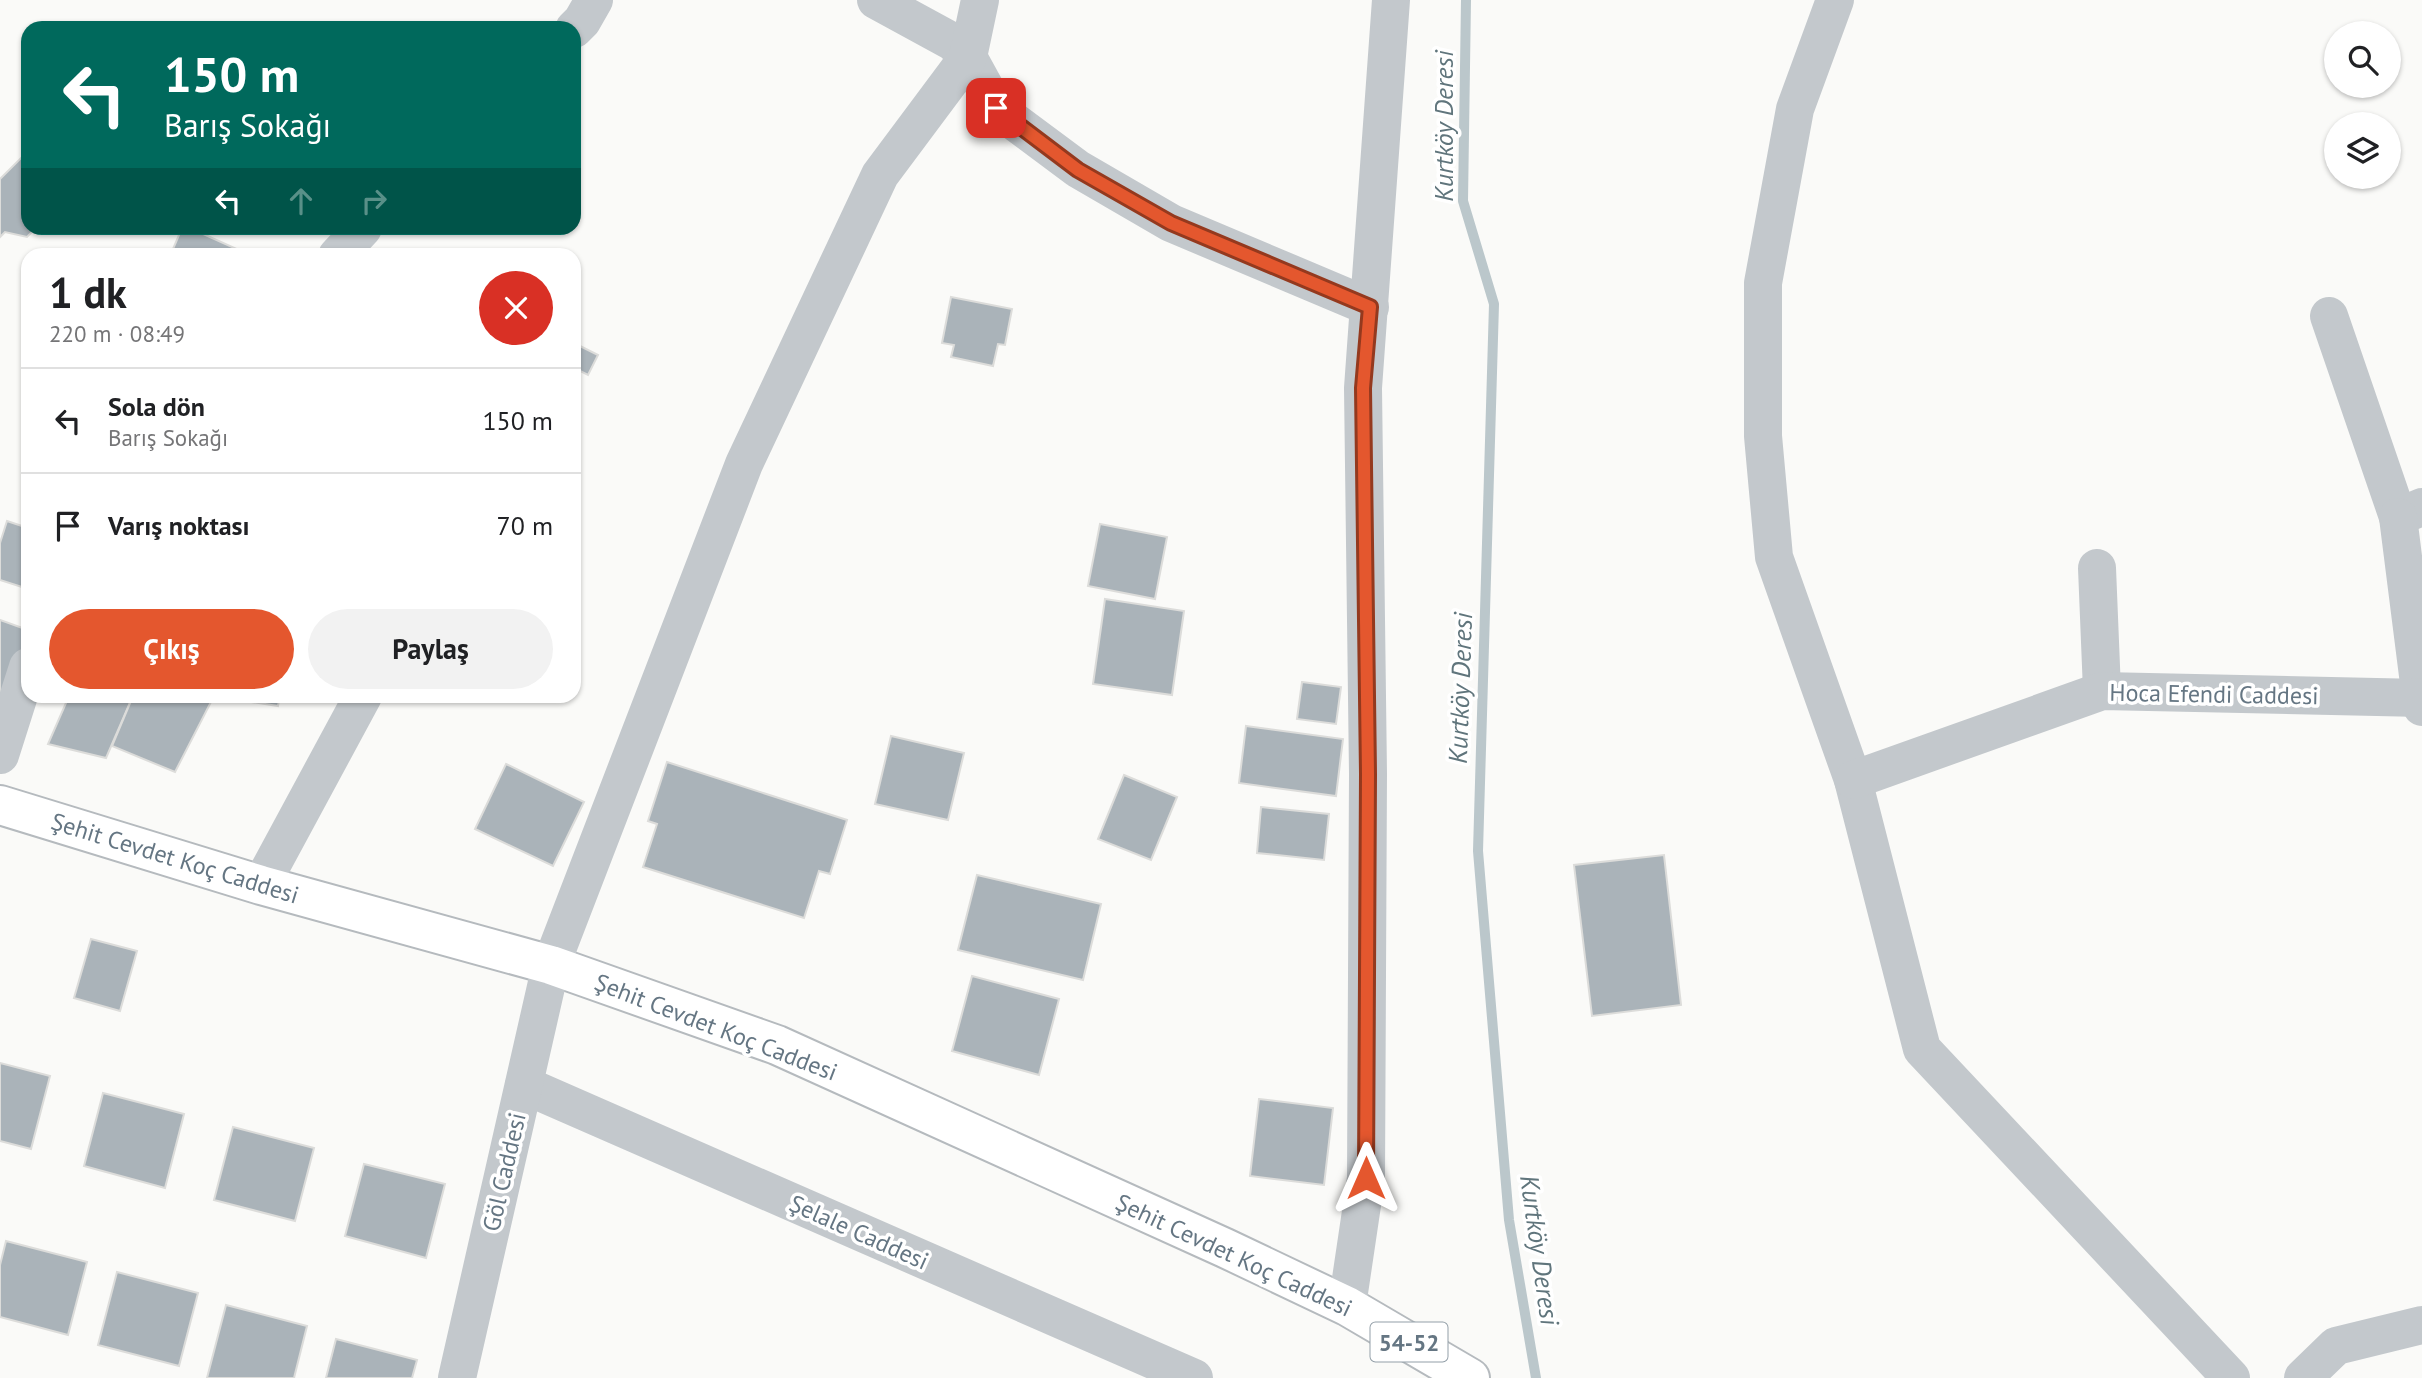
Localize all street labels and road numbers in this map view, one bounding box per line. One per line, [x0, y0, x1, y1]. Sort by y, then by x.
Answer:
street label: Hoca Efendi Caddesi [2109, 677, 2319, 711]
street label: Şehit Cevdet Koç Caddesi [47, 806, 303, 910]
street label: Şehit Cevdet Koç Caddesi [590, 966, 842, 1088]
street label: Göl Caddesi [475, 1110, 533, 1234]
street label: Şelale Caddesi [785, 1187, 933, 1277]
street label: Şehit Cevdet Koç Caddesi [1111, 1187, 1357, 1323]
road number: 54-52 [1370, 1322, 1448, 1362]

